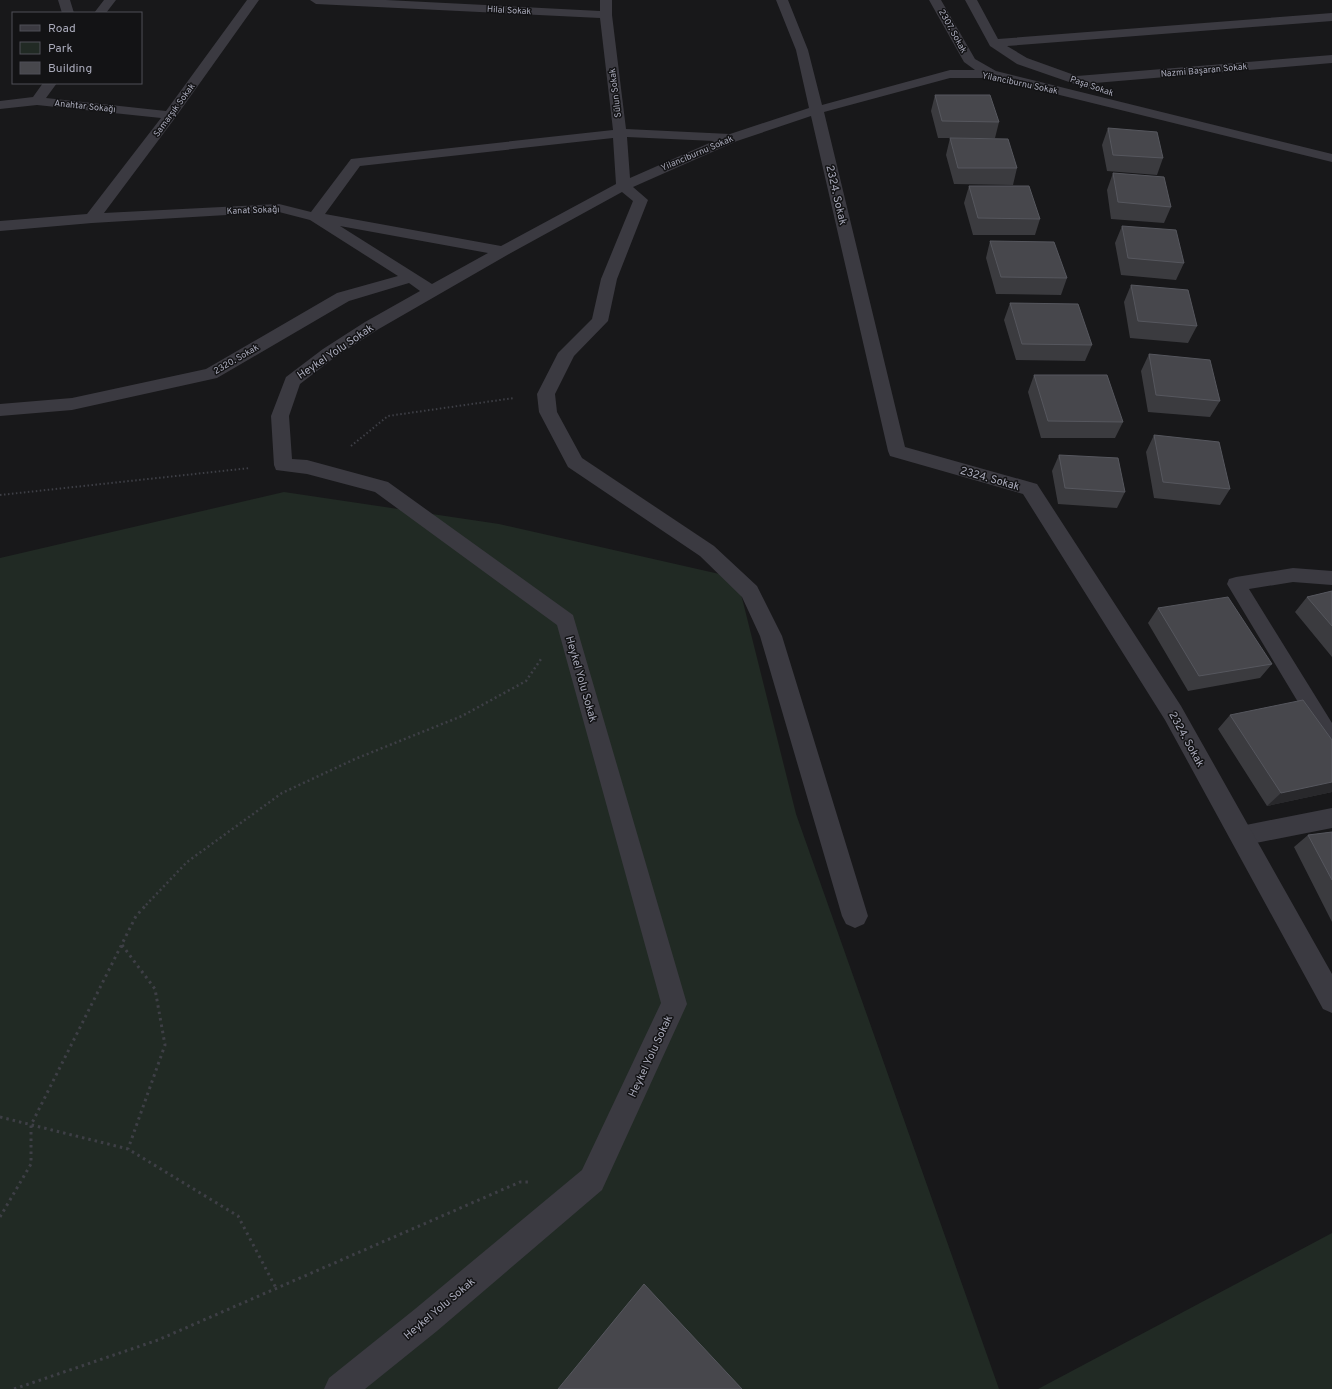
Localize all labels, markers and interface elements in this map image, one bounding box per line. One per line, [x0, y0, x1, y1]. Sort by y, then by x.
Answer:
street label: Hilal Sokak [486, 4, 532, 17]
street label: 2307. Sokak [936, 7, 969, 55]
legend [12, 12, 142, 84]
text: Road [48, 21, 76, 37]
text: Park [48, 41, 73, 57]
text: Building [48, 61, 92, 77]
street label: Nazmi Başaran Sokak [1160, 61, 1248, 80]
street label: Sülun Sokak [607, 68, 624, 118]
street label: Yilanciburnu Sokak [981, 70, 1059, 97]
street label: Paşa Sokak [1069, 74, 1115, 99]
street label: Samarşık Sokak [151, 81, 198, 139]
street label: Anahtar Sokağı [54, 98, 116, 115]
street label: Yilanciburnu Sokak [659, 133, 735, 174]
street label: 2324. Sokak [822, 164, 850, 227]
street label: Kanat Sokağı [226, 204, 280, 217]
street label: Heykel Yolu Sokak [295, 321, 377, 383]
street label: 2320. Sokak [212, 342, 261, 377]
street label: 2324. Sokak [958, 464, 1021, 494]
street label: Heykel Yolu Sokak [562, 634, 600, 724]
street label: 2324. Sokak [1165, 709, 1207, 770]
street label: Heykel Yolu Sokak [626, 1013, 676, 1100]
street label: Heykel Yolu Sokak [401, 1275, 478, 1343]

